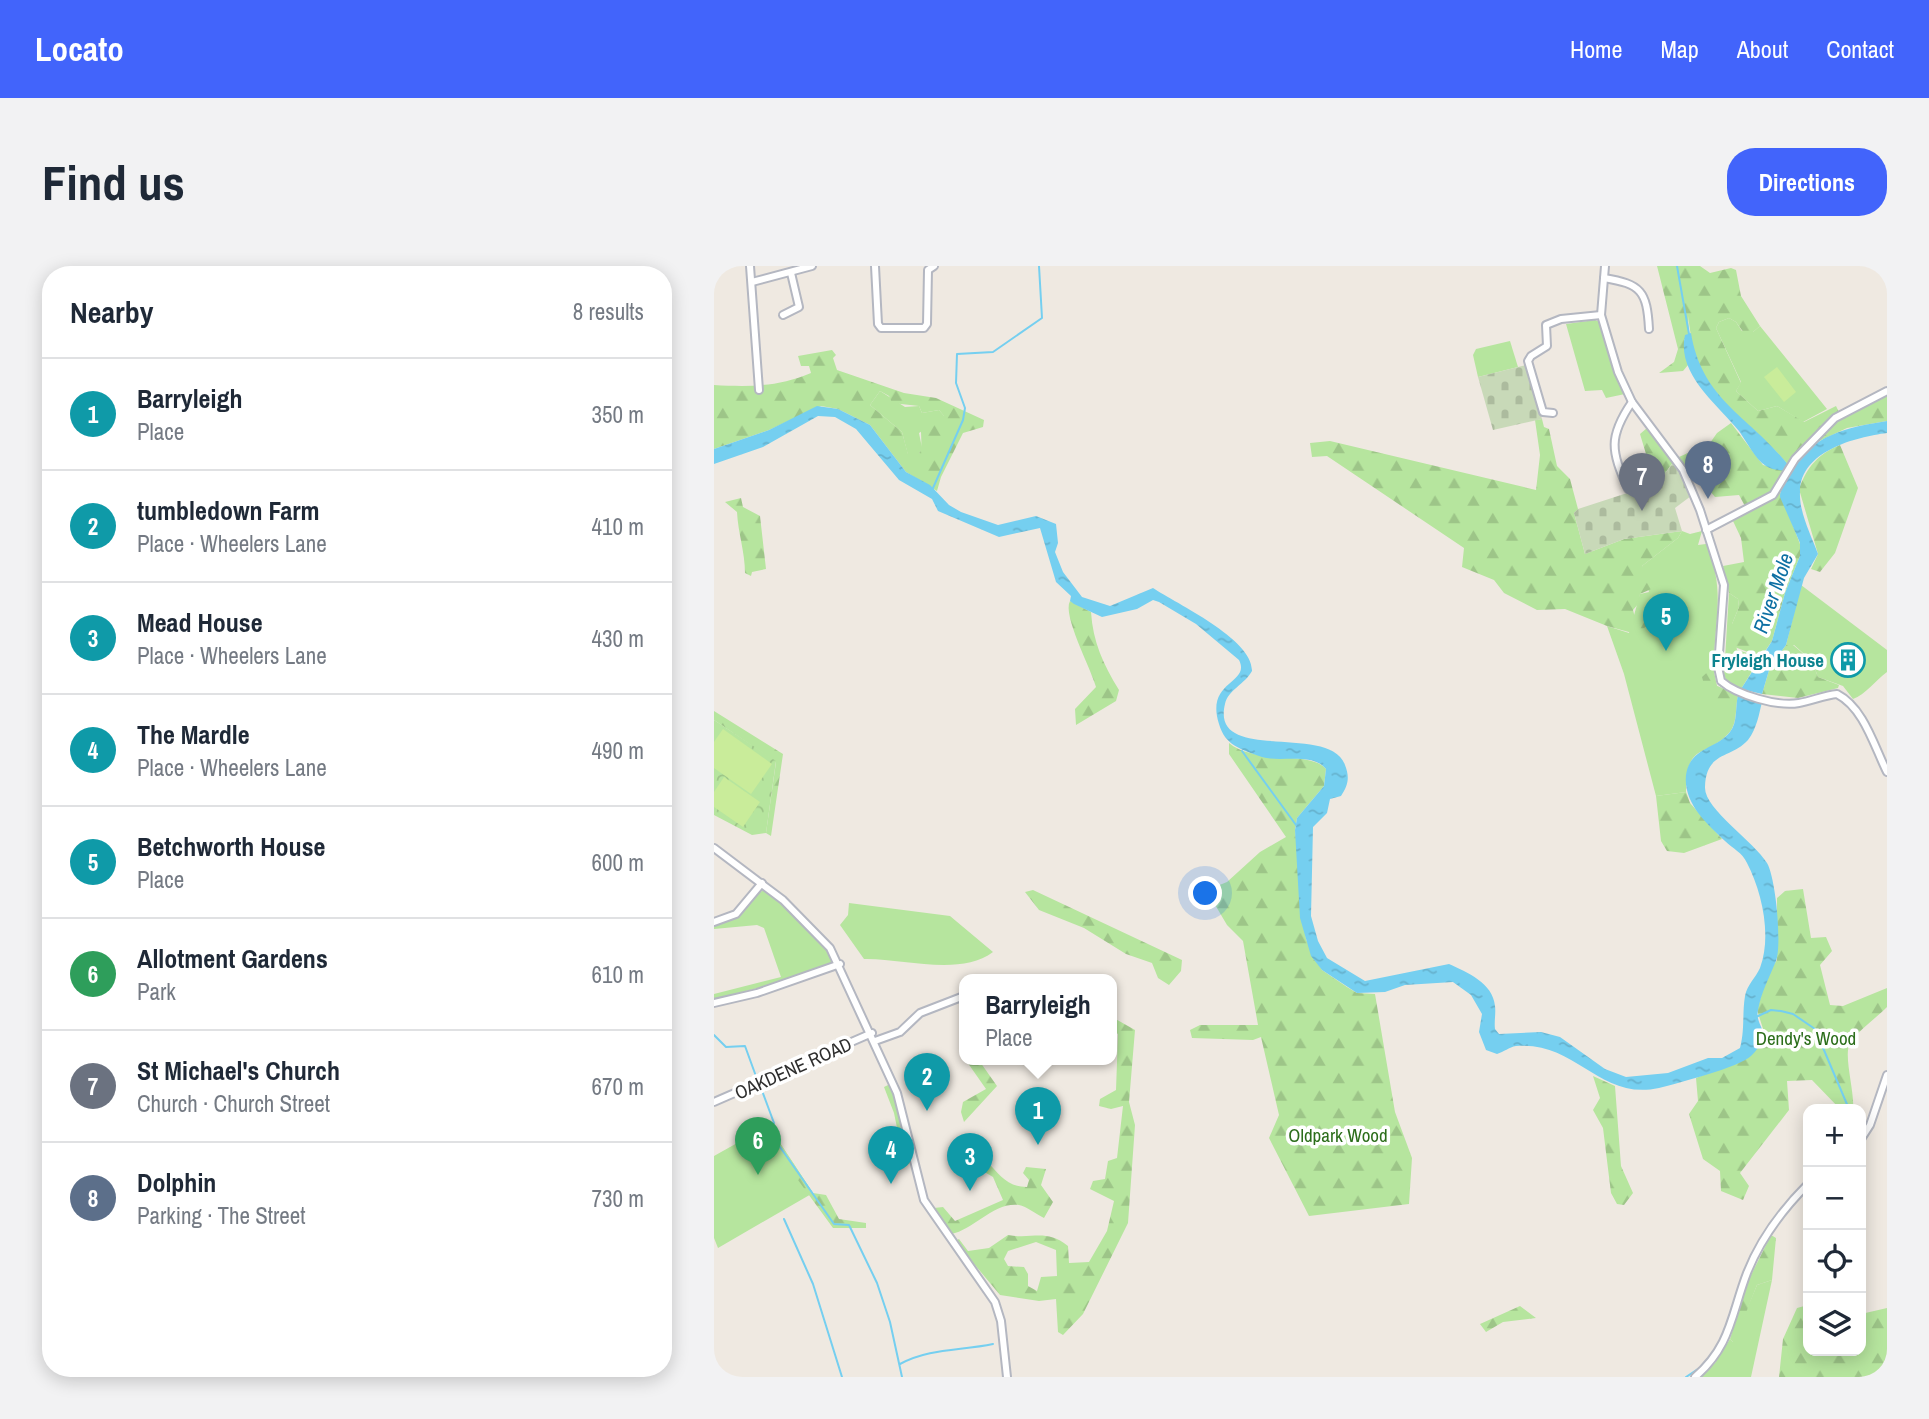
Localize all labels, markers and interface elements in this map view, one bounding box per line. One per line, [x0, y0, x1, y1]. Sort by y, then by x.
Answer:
text: Locato [35, 27, 124, 71]
text: Home [1570, 33, 1622, 65]
text: Map [1660, 33, 1699, 65]
text: About [1737, 33, 1788, 65]
text: Contact [1826, 33, 1894, 65]
button: Directions [1727, 148, 1887, 216]
text: Find us [42, 149, 185, 215]
text: Nearby [70, 292, 153, 332]
text: 8 results [573, 296, 644, 327]
text: Barryleigh [137, 381, 242, 416]
text: 1 [88, 399, 98, 430]
text: 350 m [592, 399, 644, 430]
text: Place [137, 416, 184, 447]
pin: 8 [1685, 441, 1731, 499]
pin: 7 [1619, 453, 1665, 511]
text: tumbledown Farm [137, 493, 320, 528]
text: 2 [88, 511, 98, 542]
text: 410 m [592, 511, 644, 542]
text: Place · Wheelers Lane [137, 528, 327, 559]
water label: River Mole [1746, 549, 1800, 637]
pin: 5 [1643, 593, 1689, 651]
text: Mead House [137, 605, 263, 640]
text: 3 [88, 623, 98, 654]
text: 430 m [592, 623, 644, 654]
text: Place · Wheelers Lane [137, 640, 327, 671]
building icon: Fryleigh House [1829, 641, 1867, 679]
place label: Fryleigh House [1711, 647, 1824, 673]
text: The Mardle [137, 717, 250, 752]
text: 4 [88, 735, 98, 766]
text: 490 m [592, 735, 644, 766]
text: Place · Wheelers Lane [137, 752, 327, 783]
text: Betchworth House [137, 829, 325, 864]
text: 5 [88, 847, 98, 878]
text: 600 m [592, 847, 644, 878]
text: Place [137, 864, 184, 895]
your location [1188, 876, 1222, 910]
text: Allotment Gardens [137, 941, 328, 976]
text: 6 [88, 959, 98, 990]
text: 610 m [592, 959, 644, 990]
popup [959, 974, 1117, 1065]
text: Park [137, 976, 176, 1007]
text: Barryleigh [985, 987, 1091, 1022]
text: Place [985, 1022, 1032, 1053]
park label: Dendy's Wood [1756, 1025, 1856, 1051]
street label: OAKDENE ROAD [730, 1031, 856, 1105]
text: St Michael's Church [137, 1053, 340, 1088]
pin: 2 [904, 1053, 950, 1111]
text: 7 [88, 1071, 98, 1102]
text: 670 m [592, 1071, 644, 1102]
pin: 1 [1015, 1087, 1061, 1145]
text: Church · Church Street [137, 1088, 330, 1119]
map controls [1803, 1104, 1866, 1356]
button: + [1803, 1104, 1866, 1167]
pin: 6 [735, 1117, 781, 1175]
park label: Oldpark Wood [1288, 1122, 1388, 1148]
pin: 4 [868, 1126, 914, 1184]
pin: 3 [947, 1133, 993, 1191]
text: Dolphin [137, 1165, 216, 1200]
button: − [1803, 1167, 1866, 1230]
text: 8 [88, 1183, 98, 1214]
text: 730 m [592, 1183, 644, 1214]
text: Parking · The Street [137, 1200, 305, 1231]
button: locate [1803, 1230, 1866, 1293]
button: layers [1803, 1293, 1866, 1356]

